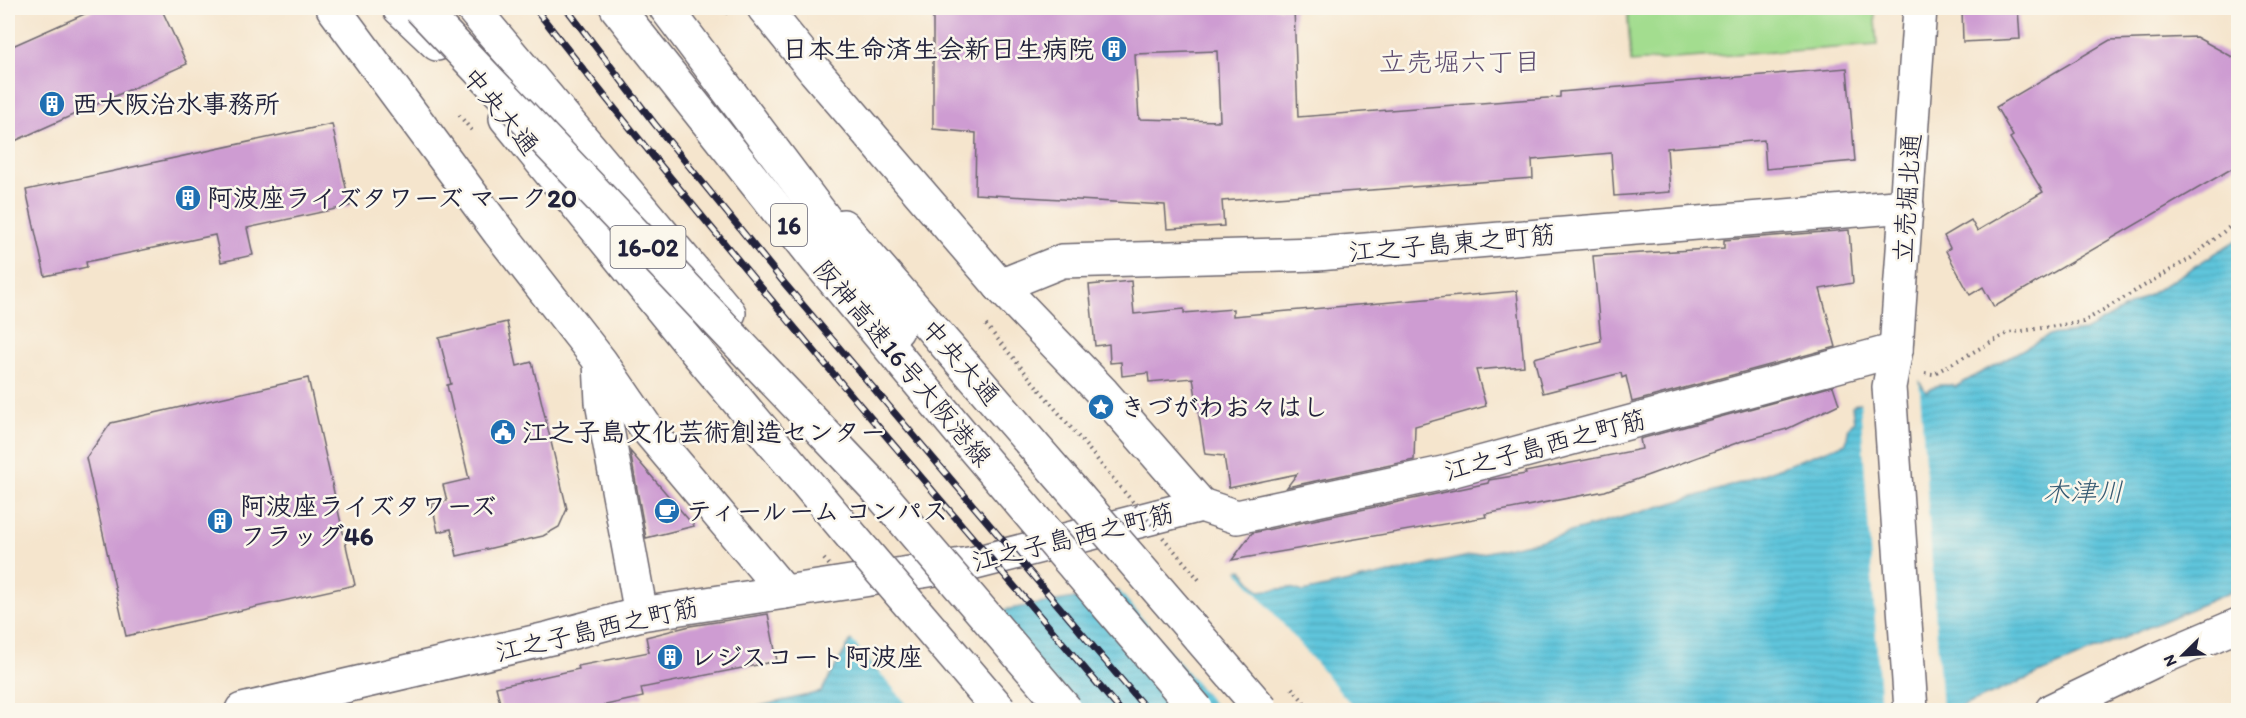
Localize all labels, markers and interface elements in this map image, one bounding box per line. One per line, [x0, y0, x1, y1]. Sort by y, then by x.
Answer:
place label: 日本生命済生会新日生病院 [782, 33, 1094, 65]
building icon: 日本生命済生会新日生病院 [1099, 34, 1129, 64]
district label: 立売堀六丁目 [1379, 45, 1541, 78]
street label: 中央大通 [456, 61, 546, 161]
place label: 西大阪治水事務所 [72, 88, 280, 120]
building icon: 西大阪治水事務所 [37, 89, 67, 119]
street label: 立売堀北通 [1887, 132, 1927, 264]
place label: 阿波座ライズタワーズ マーク20 [207, 182, 577, 214]
building icon: 阿波座ライズタワーズ マーク20 [173, 183, 203, 213]
road number: 16 [771, 204, 807, 246]
street label: 江之子島東之町筋 [1347, 218, 1557, 268]
road number: 16-02 [610, 226, 686, 268]
street label: 阪神高速16号大阪港線 [807, 253, 999, 473]
street label: 中央大通 [915, 312, 1007, 412]
place label: きづがわお々はし [1120, 391, 1329, 423]
place icon: きづがわお々はし [1086, 392, 1116, 422]
street label: 江之子島西之町筋 [1440, 403, 1650, 487]
place label: 江之子島文化芸術創造センター [522, 416, 886, 448]
public building icon: 江之子島文化芸術創造センター [488, 417, 518, 447]
water label: 木津川 [2043, 475, 2124, 508]
place label: 阿波座ライズタワーズ フラッグ46 [240, 490, 496, 552]
place label: ティールーム コンパス [686, 495, 948, 527]
cafe icon: ティールーム コンパス [652, 496, 682, 526]
street label: 江之子島西之町筋 [968, 496, 1178, 578]
building icon: 阿波座ライズタワーズ フラッグ46 [205, 506, 235, 536]
street label: 江之子島西之町筋 [492, 590, 702, 668]
north arrow [2153, 625, 2213, 685]
place label: レジスコート阿波座 [690, 641, 923, 673]
building icon: レジスコート阿波座 [655, 642, 685, 672]
text: N [2159, 652, 2181, 670]

